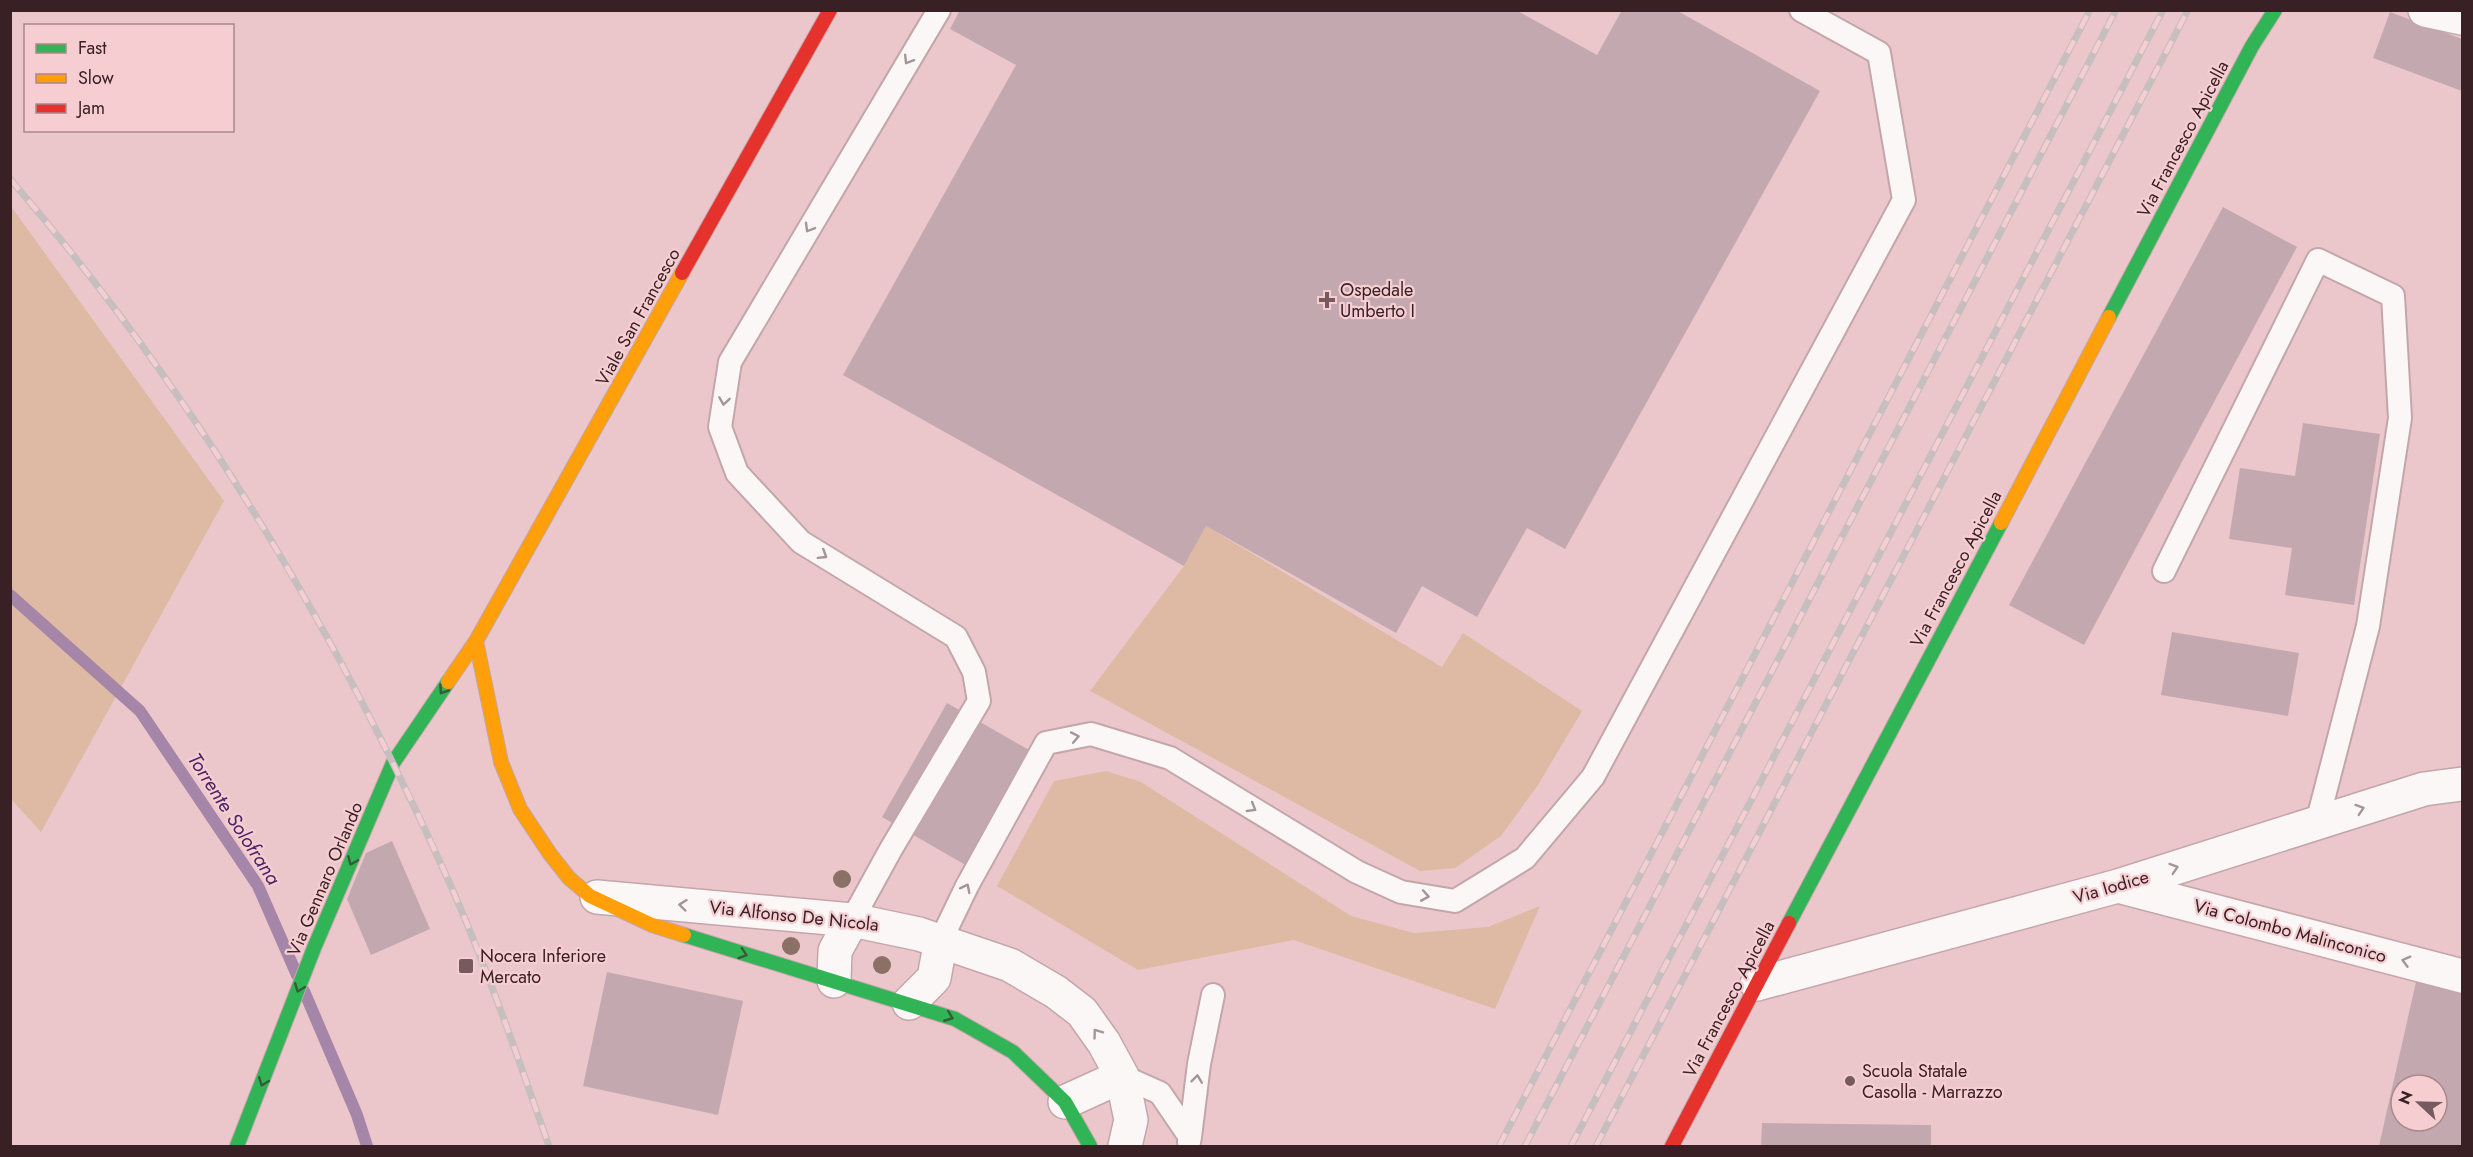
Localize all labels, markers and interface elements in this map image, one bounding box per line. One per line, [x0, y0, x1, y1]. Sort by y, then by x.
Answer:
legend [24, 24, 234, 132]
text: Fast [78, 35, 107, 61]
one-way arrow [904, 53, 915, 64]
street label: Via Francesco Apicella [2131, 56, 2235, 222]
text: Slow [78, 65, 115, 91]
text: Jam [76, 95, 105, 121]
one-way arrow [805, 222, 816, 232]
street label: Viale San Francesco [589, 243, 687, 391]
place label: Ospedale Umberto I [1340, 277, 1415, 324]
marker: Ospedale Umberto I [1318, 291, 1336, 309]
one-way arrow [718, 396, 731, 406]
street label: Via Francesco Apicella [1904, 486, 2008, 652]
one-way arrow [817, 548, 827, 560]
one-way arrow [439, 683, 450, 694]
one-way arrow [1071, 732, 1080, 744]
water label: Torrente Solofrana [180, 747, 288, 891]
street label: Via Gennaro Orlando [281, 798, 369, 960]
one-way arrow [1246, 801, 1256, 813]
one-way arrow [2354, 804, 2365, 816]
one-way arrow [347, 854, 359, 865]
one-way arrow [2168, 863, 2179, 875]
street label: Via Iodice [2070, 864, 2152, 910]
one-way arrow [959, 884, 970, 894]
one-way arrow [1420, 889, 1430, 902]
street label: Via Colombo Malinconico [2191, 893, 2390, 969]
street label: Via Alfonso De Nicola [708, 894, 880, 938]
one-way arrow [678, 899, 687, 912]
street label: Via Francesco Apicella [1677, 916, 1781, 1082]
place label: Nocera Inferiore Mercato [480, 943, 606, 990]
one-way arrow [737, 947, 748, 959]
one-way arrow [2401, 956, 2412, 968]
marker: Nocera Inferiore Mercato [457, 957, 475, 975]
one-way arrow [294, 981, 306, 992]
one-way arrow [944, 1010, 954, 1023]
one-way arrow [1093, 1029, 1104, 1040]
place label: Scuola Statale Casolla - Marrazzo [1862, 1058, 2003, 1105]
north arrow [2389, 1073, 2449, 1133]
marker: Scuola Statale Casolla - Marrazzo [1843, 1074, 1857, 1088]
one-way arrow [1190, 1075, 1203, 1084]
one-way arrow [257, 1076, 270, 1086]
text: N [2393, 1087, 2419, 1108]

